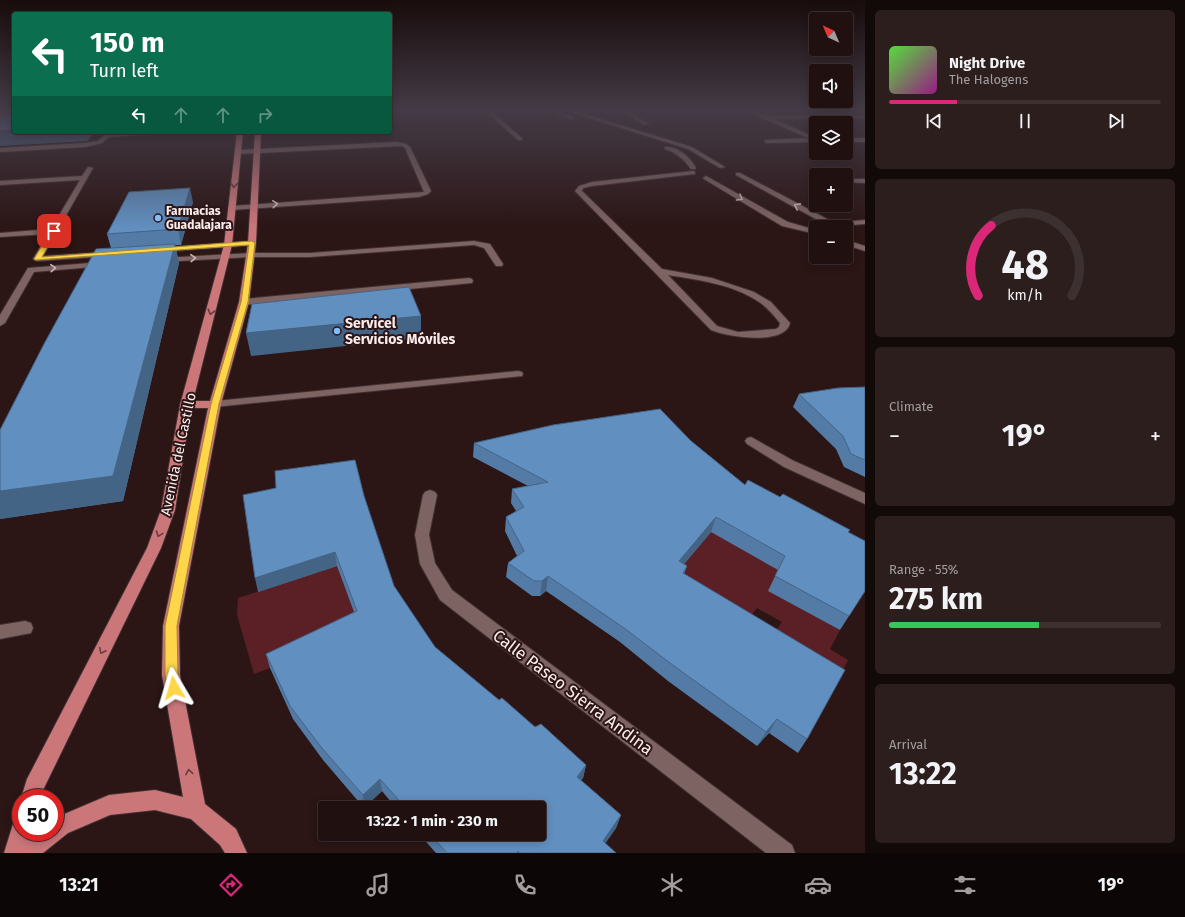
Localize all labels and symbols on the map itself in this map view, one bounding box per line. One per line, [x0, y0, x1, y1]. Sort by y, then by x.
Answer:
north arrow [809, 12, 853, 56]
one-way arrow [230, 182, 239, 188]
one-way arrow [736, 193, 743, 200]
one-way arrow [272, 200, 278, 209]
one-way arrow [794, 203, 801, 211]
place label: Farmacias Guadalajara [166, 204, 232, 232]
marker: Farmacias Guadalajara [153, 213, 163, 223]
pin [37, 214, 71, 248]
one-way arrow [190, 254, 196, 263]
one-way arrow [50, 264, 56, 273]
one-way arrow [207, 308, 216, 315]
place label: Servicel Servicios Móviles [345, 315, 455, 348]
marker: Servicel Servicios Móviles [332, 326, 342, 336]
street label: Avenida del Castillo [157, 391, 200, 517]
one-way arrow [156, 530, 164, 537]
street label: Calle Paseo Sierra Andina [488, 625, 657, 760]
one-way arrow [99, 646, 107, 654]
position arrow [153, 667, 195, 709]
one-way arrow [185, 769, 193, 775]
speed limit sign: 50 [12, 789, 64, 841]

